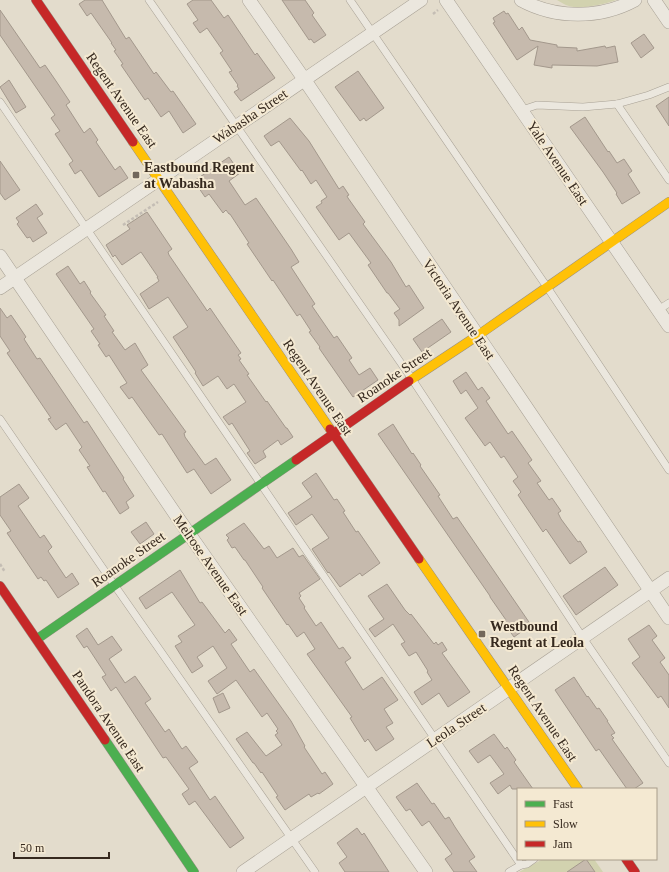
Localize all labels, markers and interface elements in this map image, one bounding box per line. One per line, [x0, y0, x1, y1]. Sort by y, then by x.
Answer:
street label: Regent Avenue East [83, 50, 160, 151]
street label: Wabasha Street [210, 86, 290, 147]
street label: Yale Avenue East [524, 119, 591, 208]
place label: Eastbound Regent at Wabasha [144, 160, 254, 191]
marker: Eastbound Regent at Wabasha [131, 170, 141, 180]
street label: Victoria Avenue East [419, 256, 498, 362]
street label: Regent Avenue East [280, 336, 355, 438]
street label: Roanoke Street [354, 345, 434, 406]
street label: Melrose Avenue East [170, 512, 251, 618]
street label: Roanoke Street [89, 529, 168, 590]
place label: Westbound Regent at Leola [490, 619, 584, 650]
marker: Westbound Regent at Leola [477, 629, 487, 639]
street label: Regent Avenue East [505, 662, 580, 764]
street label: Pandora Avenue East [69, 668, 148, 775]
street label: Leola Street [424, 700, 489, 751]
legend [517, 788, 657, 860]
text: Fast [553, 797, 574, 811]
text: Slow [553, 817, 578, 831]
scale bar [14, 834, 109, 860]
text: Jam [553, 837, 573, 851]
text: 50 m [20, 841, 45, 855]

